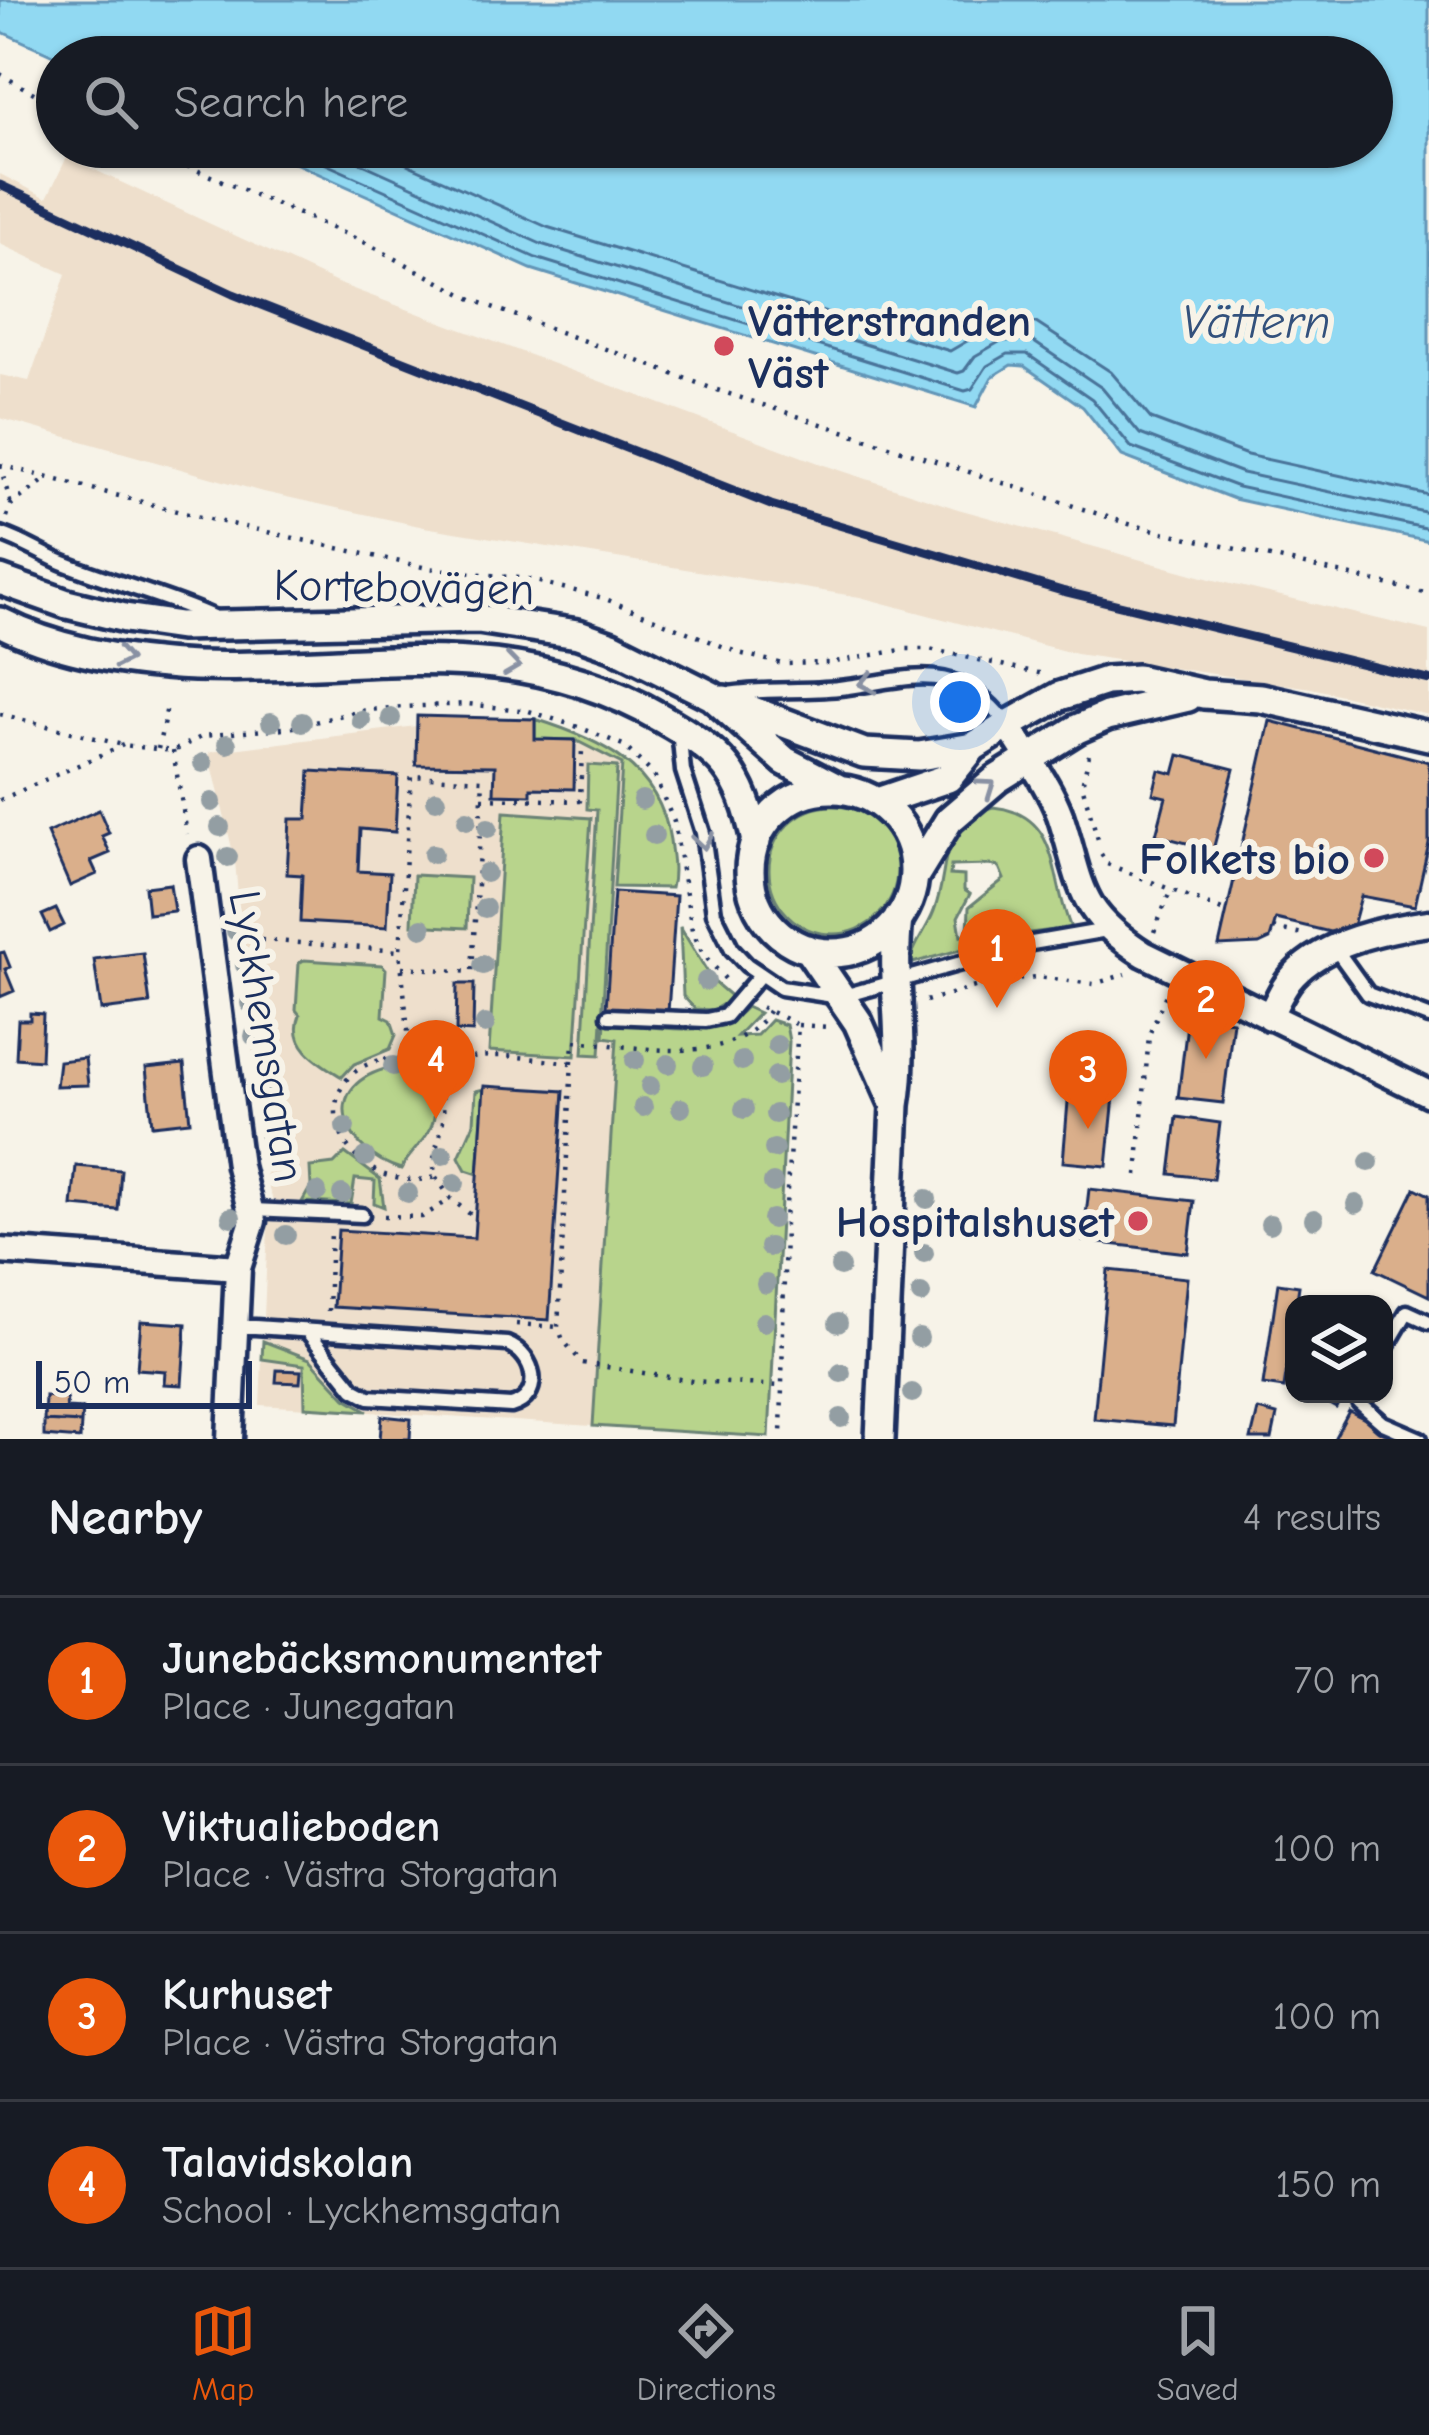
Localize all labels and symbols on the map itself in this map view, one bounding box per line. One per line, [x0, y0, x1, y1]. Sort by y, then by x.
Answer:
place label: Vätterstranden Väst [748, 295, 1031, 399]
water label: Vättern [1181, 295, 1331, 350]
marker: Vätterstranden Väst [711, 333, 737, 359]
street label: Kortebovägen [273, 559, 535, 615]
one-way arrow [113, 644, 133, 670]
one-way arrow [502, 652, 522, 678]
one-way arrow [857, 669, 877, 695]
your location [930, 672, 990, 732]
one-way arrow [973, 779, 995, 801]
one-way arrow [689, 832, 715, 851]
place label: Folkets bio [1139, 833, 1350, 885]
marker: Folkets bio [1361, 845, 1387, 871]
street label: Lyckhemsgatan [218, 887, 316, 1186]
pin: 1 [958, 909, 1036, 1008]
pin: 2 [1167, 960, 1245, 1059]
pin: 4 [397, 1020, 475, 1119]
pin: 3 [1049, 1030, 1127, 1129]
place label: Hospitalshuset [836, 1196, 1115, 1248]
marker: Hospitalshuset [1125, 1208, 1151, 1234]
scale bar [36, 1355, 252, 1408]

